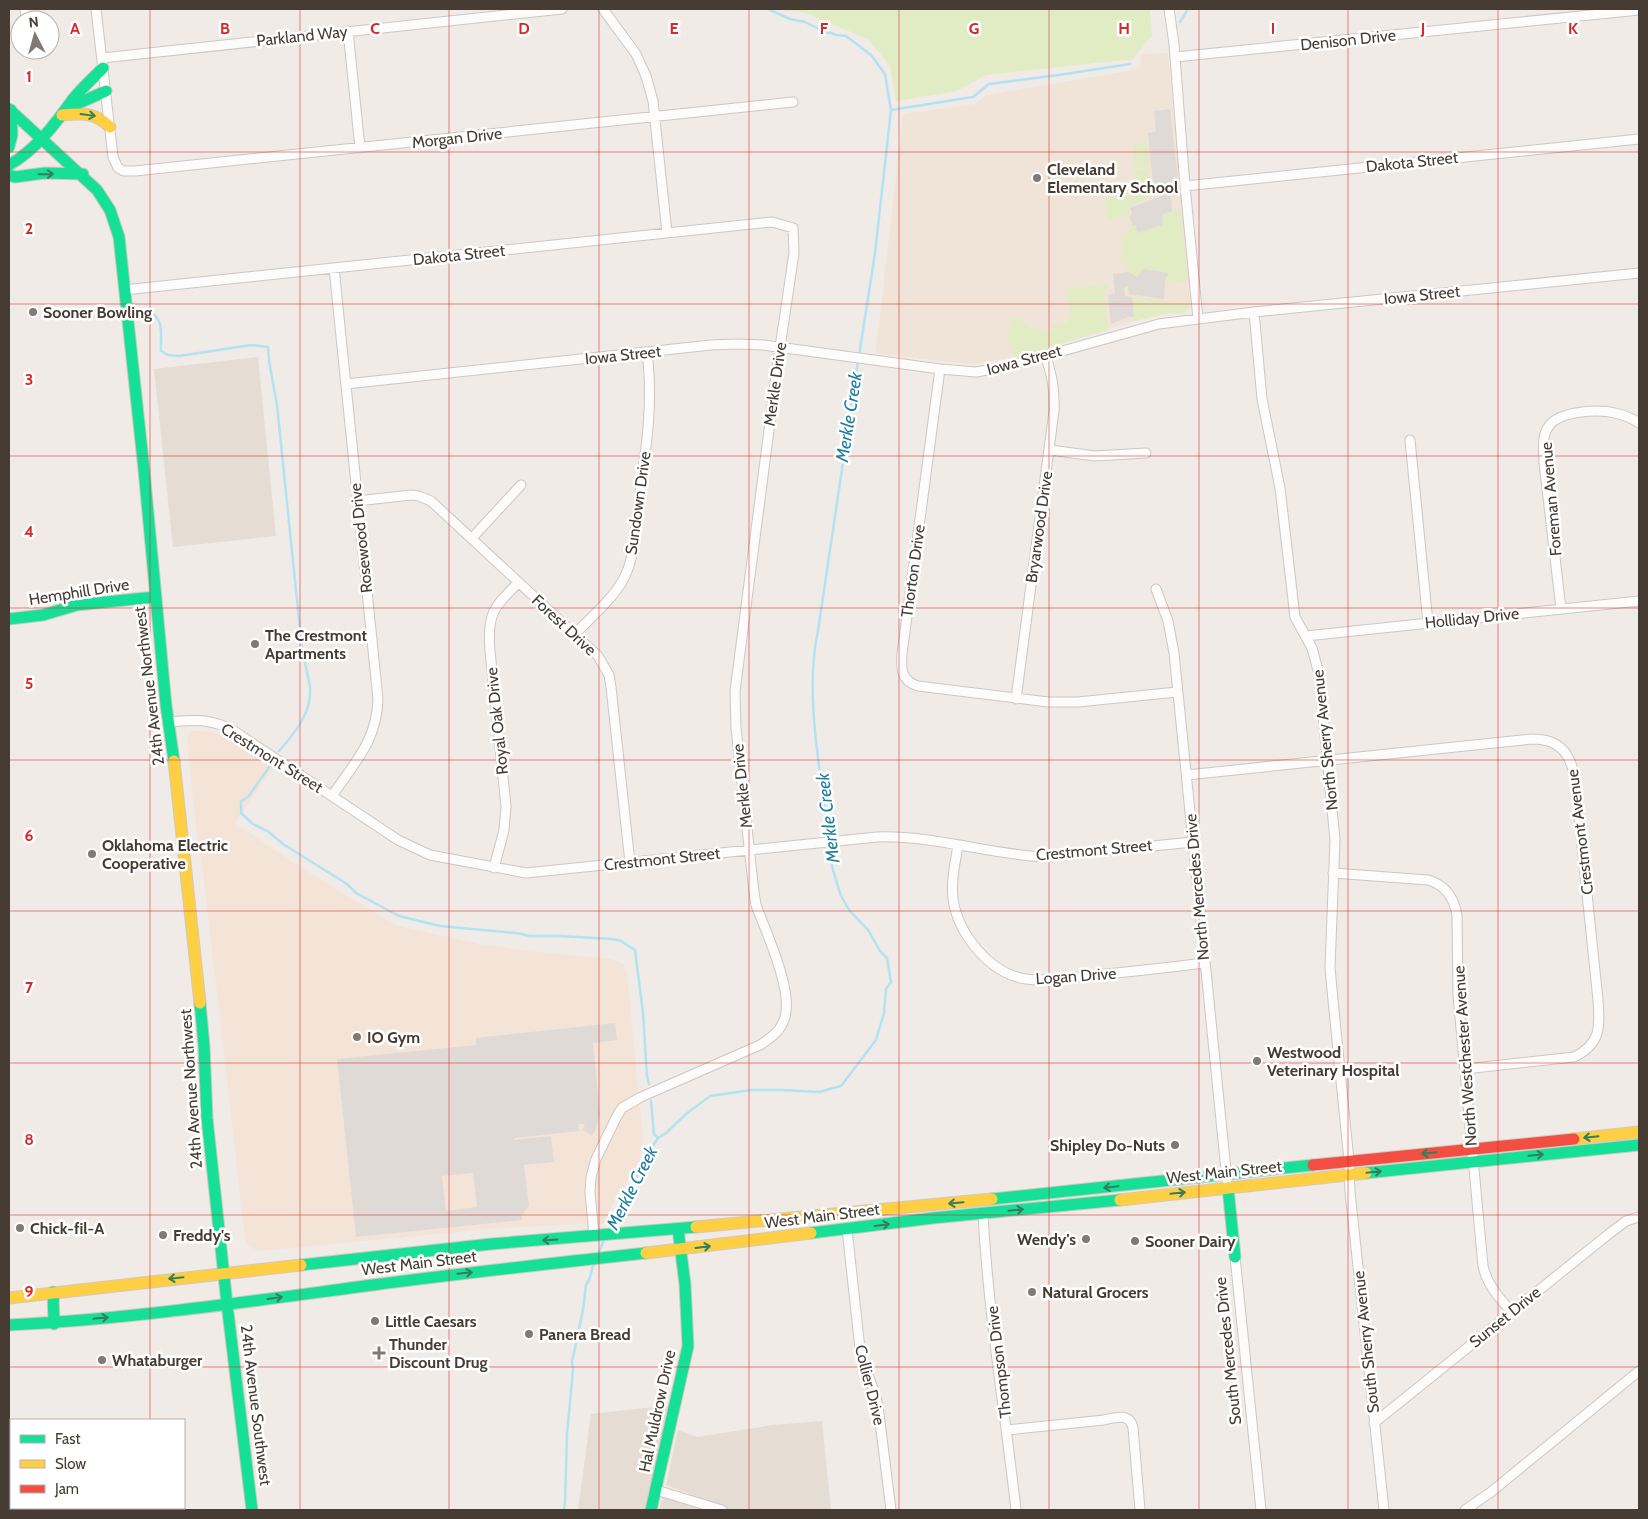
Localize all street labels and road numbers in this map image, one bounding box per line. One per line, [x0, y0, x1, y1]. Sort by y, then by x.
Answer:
street label: Parkland Way [255, 22, 349, 50]
street label: Denison Drive [1299, 26, 1397, 54]
street label: Morgan Drive [411, 124, 503, 152]
street label: Dakota Street [1365, 148, 1460, 176]
street label: Dakota Street [412, 241, 507, 269]
street label: Iowa Street [1383, 281, 1462, 308]
street label: Iowa Street [584, 341, 663, 368]
street label: Merkle Drive [760, 341, 790, 427]
street label: Iowa Street [985, 341, 1064, 379]
street label: Foreman Avenue [1537, 441, 1565, 557]
street label: Sundown Drive [621, 450, 655, 556]
street label: Bryarwood Drive [1022, 470, 1056, 584]
street label: Rosewood Drive [346, 482, 376, 594]
street label: Thorton Drive [897, 523, 929, 619]
street label: Hemphill Drive [27, 575, 131, 609]
street label: Forest Drive [528, 590, 600, 660]
street label: Holliday Drive [1424, 604, 1520, 632]
street label: 24th Avenue Northwest [130, 605, 168, 767]
street label: Royal Oak Drive [482, 667, 512, 775]
street label: North Sherry Avenue [1308, 669, 1342, 811]
street label: Crestmont Street [218, 719, 327, 797]
street label: Merkle Drive [728, 743, 756, 829]
street label: Crestmont Avenue [1563, 768, 1597, 896]
street label: North Mercedes Drive [1181, 813, 1213, 961]
street label: Crestmont Street [1035, 835, 1153, 865]
street label: Crestmont Street [603, 843, 722, 875]
street label: Logan Drive [1035, 964, 1117, 988]
street label: North Westchester Avenue [1449, 965, 1481, 1147]
street label: 24th Avenue Northwest [176, 1008, 206, 1170]
street label: West Main Street [1165, 1156, 1283, 1188]
street label: West Main Street [763, 1199, 881, 1232]
street label: West Main Street [360, 1246, 478, 1279]
street label: South Sherry Avenue [1349, 1270, 1383, 1414]
street label: South Mercedes Drive [1211, 1276, 1245, 1426]
street label: Sunset Drive [1465, 1282, 1545, 1352]
street label: Thompson Drive [983, 1305, 1015, 1419]
street label: 24th Avenue Southwest [237, 1324, 275, 1487]
street label: Collier Drive [851, 1343, 889, 1427]
street label: Hal Muldrow Drive [635, 1348, 679, 1474]

